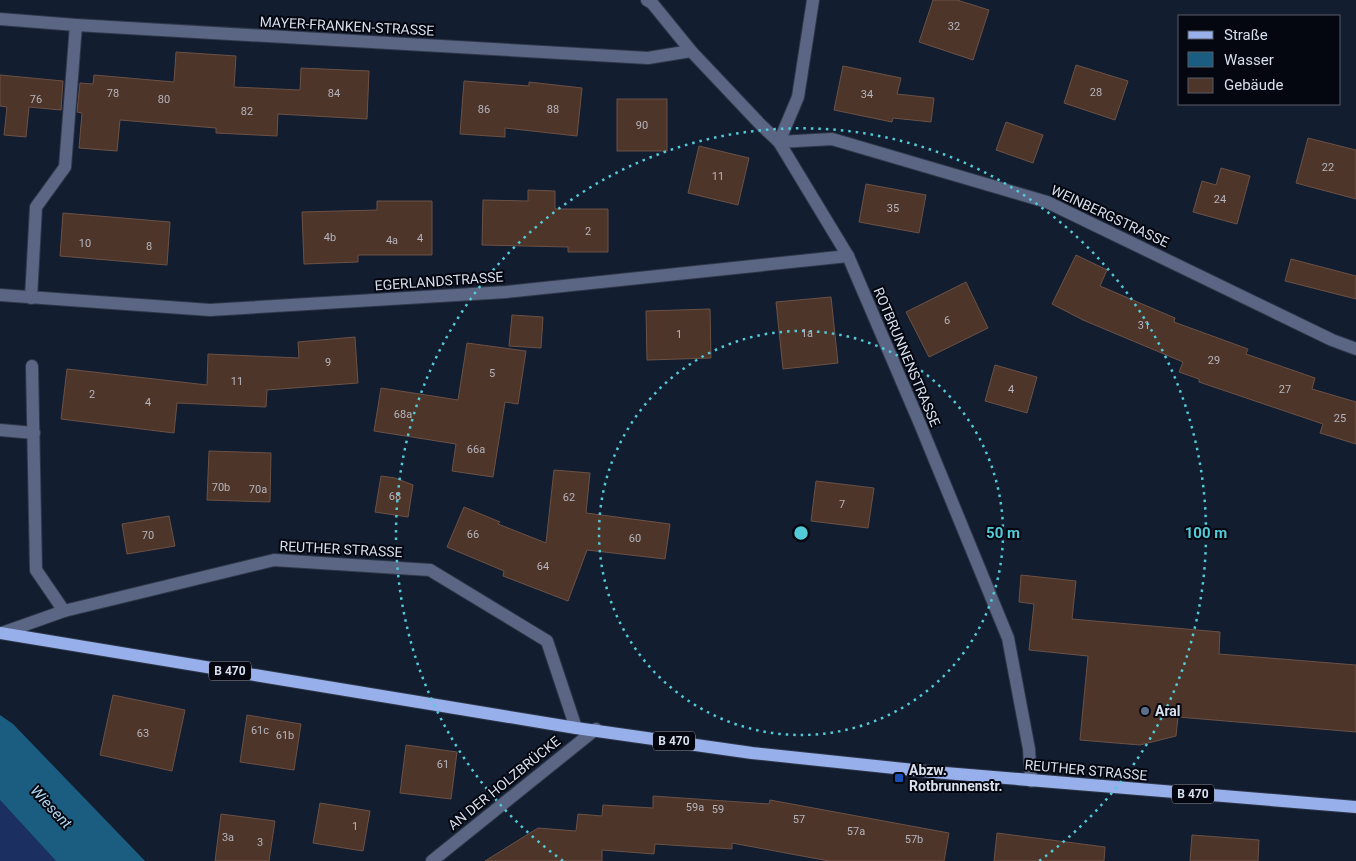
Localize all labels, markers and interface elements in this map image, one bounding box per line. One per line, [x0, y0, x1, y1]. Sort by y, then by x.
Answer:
street label: MAYER-FRANKEN-STRASSE [259, 13, 435, 39]
legend [1178, 15, 1341, 105]
house number: 32 [948, 20, 960, 33]
text: Straße [1224, 26, 1268, 44]
text: Wasser [1224, 51, 1274, 69]
text: Gebäude [1224, 76, 1283, 94]
house number: 28 [1090, 86, 1102, 99]
house number: 78 [107, 87, 119, 100]
house number: 84 [328, 87, 340, 100]
house number: 34 [861, 88, 873, 101]
house number: 76 [30, 93, 42, 106]
house number: 80 [158, 93, 170, 106]
house number: 86 [478, 103, 490, 116]
house number: 88 [547, 103, 559, 116]
house number: 82 [241, 105, 253, 118]
house number: 90 [636, 119, 648, 132]
house number: 22 [1322, 161, 1334, 174]
house number: 11 [712, 170, 724, 183]
street label: WEINBERGSTRASSE [1049, 182, 1171, 250]
house number: 24 [1214, 193, 1226, 206]
house number: 35 [887, 202, 899, 215]
house number: 2 [585, 225, 591, 238]
house number: 4b [324, 231, 336, 244]
house number: 4 [417, 232, 423, 245]
house number: 4a [386, 234, 398, 247]
house number: 10 [79, 237, 91, 250]
house number: 8 [146, 240, 152, 253]
street label: EGERLANDSTRASSE [374, 269, 504, 293]
street label: ROTBRUNNENSTRASSE [870, 285, 944, 429]
house number: 6 [944, 314, 950, 327]
house number: 31 [1138, 319, 1150, 332]
house number: 1a [801, 327, 813, 340]
house number: 1 [676, 328, 682, 341]
house number: 29 [1208, 354, 1220, 367]
house number: 9 [325, 356, 331, 369]
house number: 5 [489, 367, 495, 380]
house number: 11 [231, 375, 243, 388]
house number: 4 [1008, 383, 1014, 396]
house number: 27 [1279, 383, 1291, 396]
house number: 2 [89, 388, 95, 401]
house number: 4 [145, 396, 151, 409]
house number: 68a [394, 408, 412, 421]
house number: 25 [1334, 412, 1346, 425]
house number: 66a [467, 443, 485, 456]
house number: 70b [212, 481, 230, 494]
house number: 70a [249, 483, 267, 496]
house number: 68 [389, 490, 401, 503]
house number: 62 [563, 491, 575, 504]
house number: 7 [839, 498, 845, 511]
centre of rings [792, 524, 810, 542]
text: 50 m [986, 524, 1020, 542]
text: 100 m [1185, 524, 1227, 542]
house number: 66 [467, 528, 479, 541]
house number: 70 [142, 529, 154, 542]
house number: 60 [629, 532, 641, 545]
street label: REUTHER STRASSE [279, 538, 403, 560]
house number: 64 [537, 560, 549, 573]
road number: B 470 [209, 661, 251, 680]
place label: Aral [1155, 703, 1181, 719]
marker: Aral [1139, 705, 1151, 717]
house number: 61c [251, 724, 269, 737]
house number: 63 [137, 727, 149, 740]
house number: 61b [276, 729, 294, 742]
road number: B 470 [653, 731, 695, 750]
street label: AN DER HOLZBRÜCKE [445, 733, 563, 833]
street label: REUTHER STRASSE [1024, 757, 1148, 783]
house number: 61 [437, 758, 449, 771]
place label: Abzw. Rotbrunnenstr. [909, 762, 1003, 794]
marker: Abzw. Rotbrunnenstr. [893, 772, 905, 784]
water label: Wiesent [27, 782, 76, 832]
road number: B 470 [1172, 784, 1214, 804]
house number: 59a [686, 801, 704, 814]
house number: 59 [712, 803, 724, 816]
house number: 57 [793, 813, 805, 826]
house number: 1 [352, 820, 358, 833]
house number: 57a [847, 825, 865, 838]
house number: 3a [222, 831, 234, 844]
house number: 57b [905, 833, 923, 846]
house number: 3 [257, 836, 263, 849]

